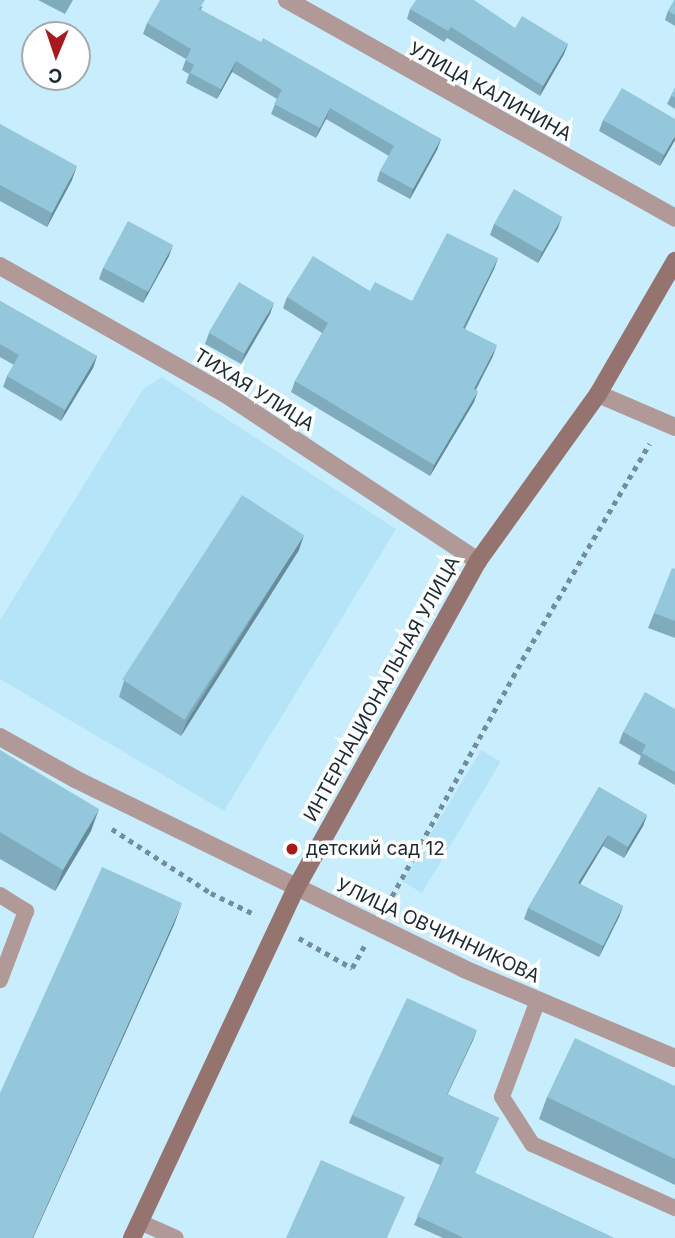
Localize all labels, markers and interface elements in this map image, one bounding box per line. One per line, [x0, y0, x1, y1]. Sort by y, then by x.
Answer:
north arrow [21, 21, 91, 91]
street label: УЛИЦА КАЛИНИНА [405, 38, 575, 146]
text: С [48, 64, 63, 87]
street label: ТИХАЯ УЛИЦА [190, 344, 318, 436]
street label: ИНТЕРНАЦИОНАЛЬНАЯ УЛИЦА [299, 552, 465, 826]
place label: детский сад 12 [306, 838, 445, 860]
marker: детский сад 12 [284, 841, 300, 857]
street label: УЛИЦА ОВЧИННИКОВА [333, 874, 543, 988]

